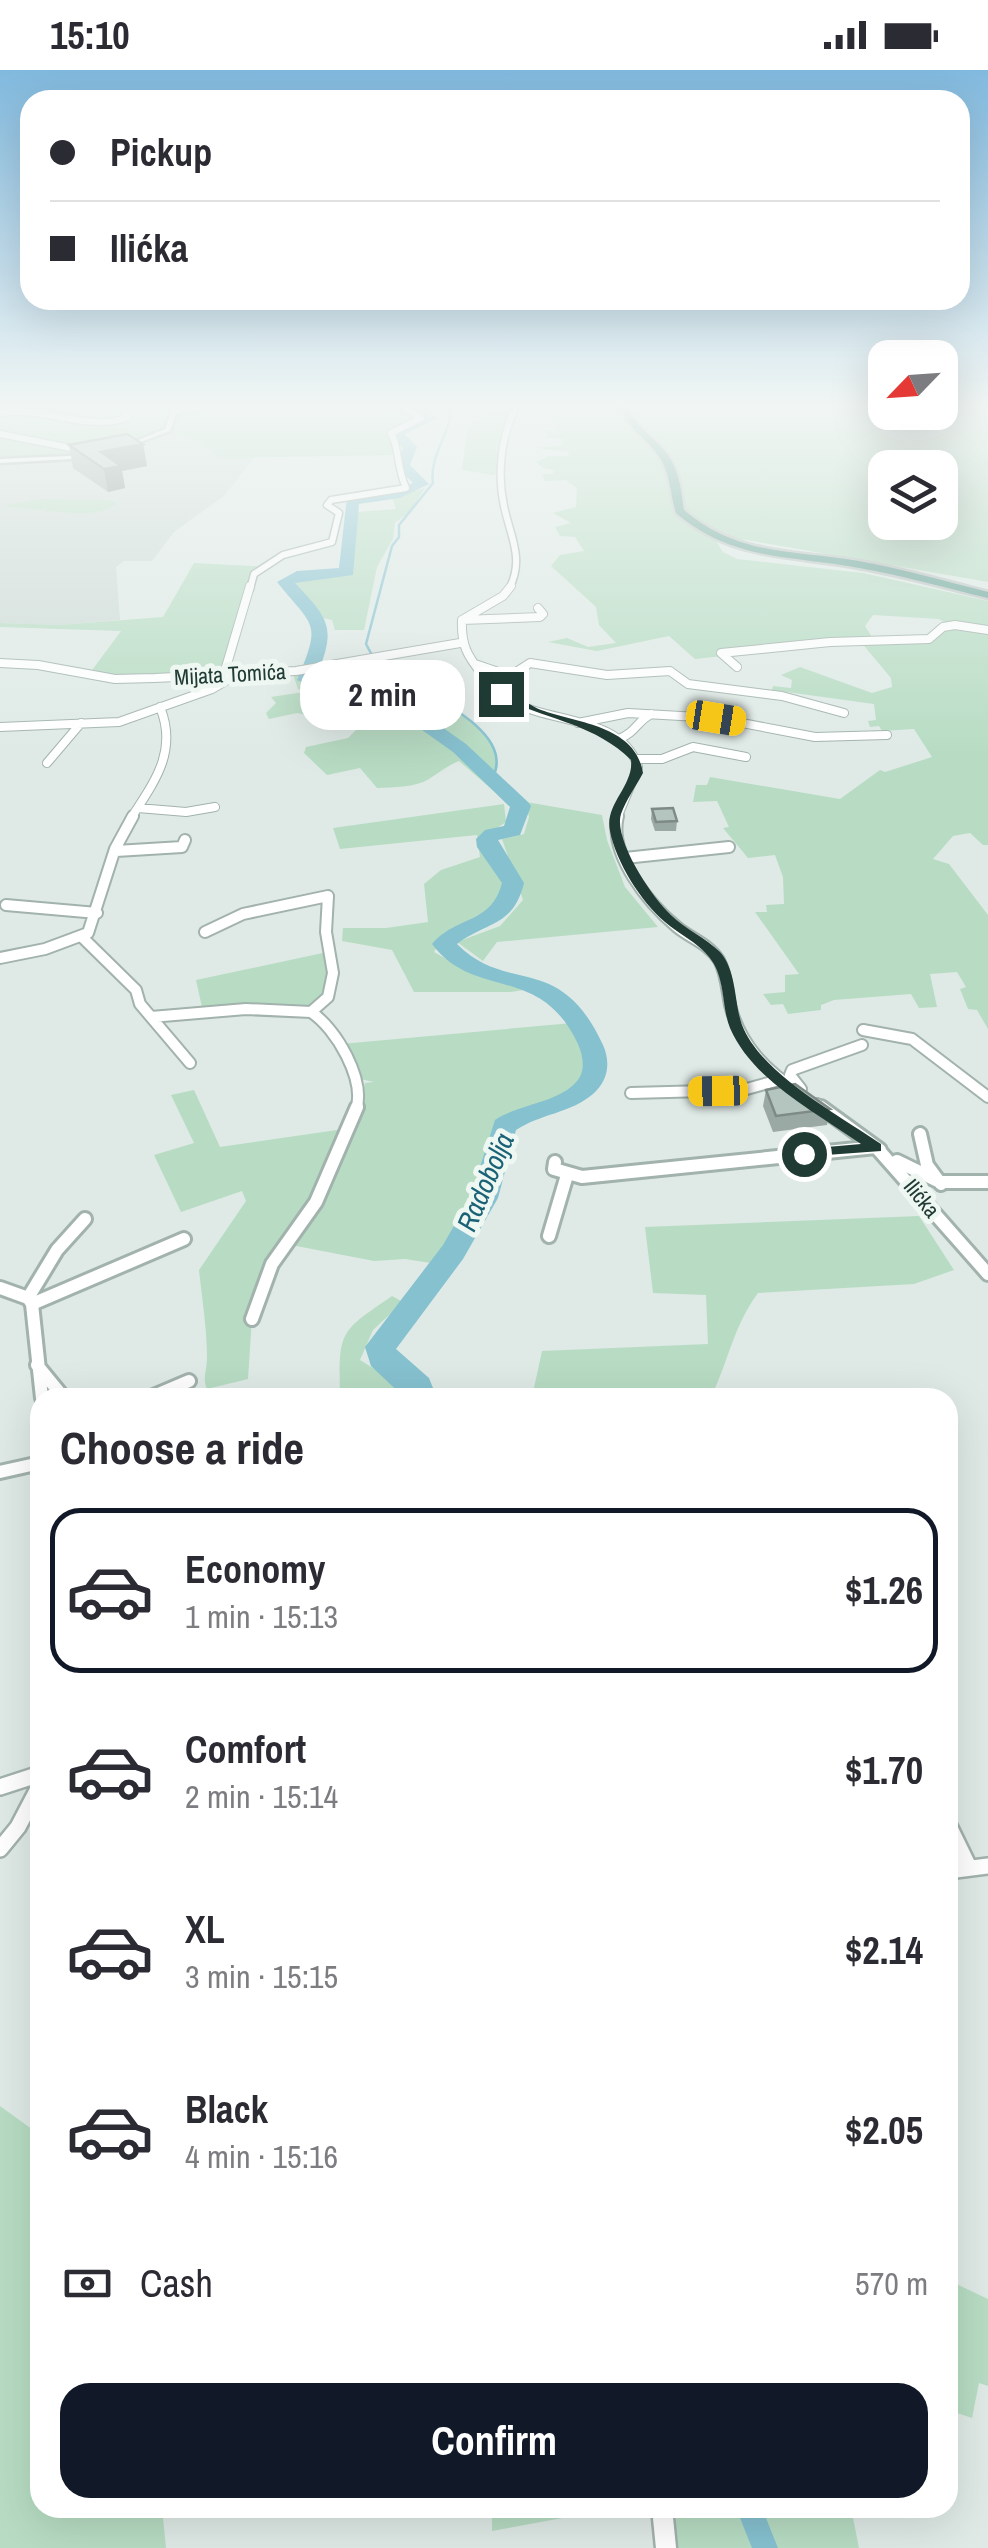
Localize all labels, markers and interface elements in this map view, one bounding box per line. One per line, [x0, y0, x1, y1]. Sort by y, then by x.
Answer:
text: 15:10 [50, 10, 130, 61]
text: Pickup [110, 127, 212, 178]
text: Ilićka [110, 223, 188, 274]
north arrow [868, 340, 958, 430]
map controls [868, 340, 958, 540]
button: layers [868, 450, 958, 540]
street label: Mijata Tomića [173, 656, 287, 692]
callout: 2 min [301, 659, 466, 729]
route end [479, 672, 524, 717]
text: 2 min [348, 673, 417, 716]
car [684, 698, 748, 738]
car [688, 1075, 748, 1107]
water label: Radobolja [447, 1127, 523, 1237]
route start [782, 1132, 827, 1177]
street label: Ilićka [897, 1172, 947, 1224]
text: Choose a ride [60, 1417, 304, 1478]
text: Economy [185, 1544, 325, 1595]
icon: car [65, 1546, 155, 1636]
text: $1.26 [845, 1565, 923, 1616]
text: 1 min · 15:13 [185, 1595, 338, 1638]
text: Comfort [185, 1724, 306, 1775]
icon: car [65, 1726, 155, 1816]
text: $1.70 [845, 1745, 923, 1796]
text: 2 min · 15:14 [185, 1775, 338, 1818]
text: XL [185, 1904, 225, 1955]
icon: car [65, 1906, 155, 1996]
text: $2.14 [845, 1925, 923, 1976]
text: 3 min · 15:15 [185, 1955, 338, 1998]
text: Black [185, 2084, 268, 2135]
icon: car [65, 2086, 155, 2176]
text: $2.05 [845, 2105, 923, 2156]
text: 4 min · 15:16 [185, 2135, 338, 2178]
icon: cash [60, 2256, 115, 2311]
text: Cash [140, 2258, 213, 2309]
text: 570 m [855, 2262, 928, 2305]
button: Confirm [60, 2383, 928, 2498]

